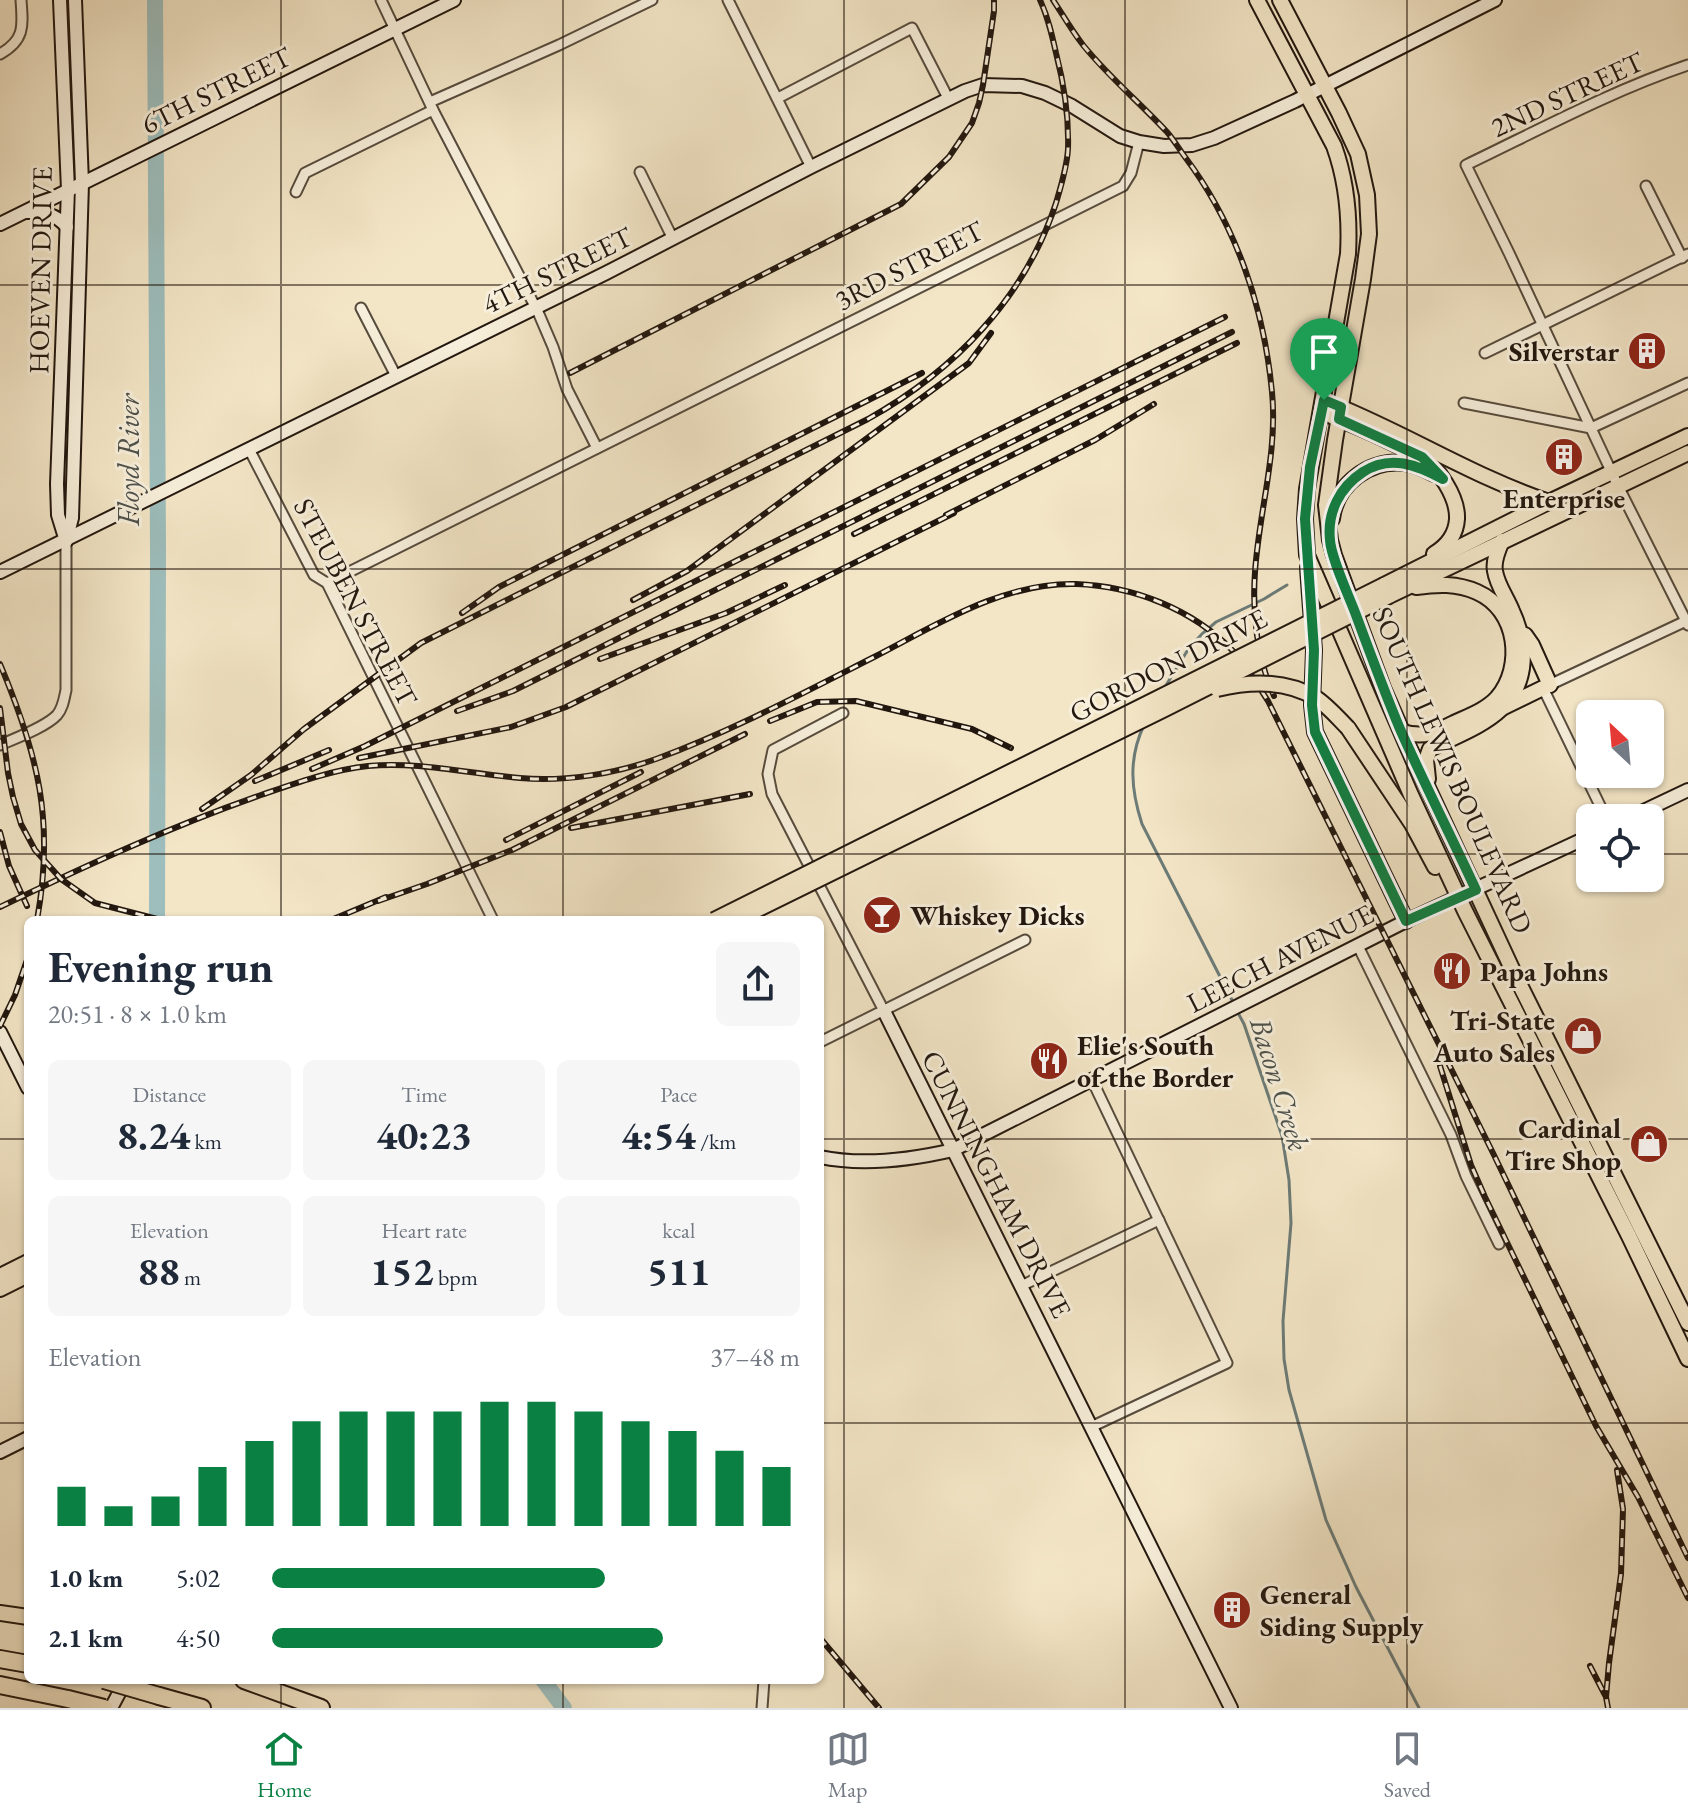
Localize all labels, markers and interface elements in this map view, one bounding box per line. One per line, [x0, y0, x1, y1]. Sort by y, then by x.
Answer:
street label: 6TH STREET [135, 38, 297, 142]
street label: 2ND STREET [1485, 43, 1649, 145]
street label: HOEVEN DRIVE [20, 166, 60, 374]
street label: 3RD STREET [829, 212, 990, 318]
street label: 4TH STREET [476, 218, 638, 322]
pin [1290, 318, 1358, 400]
icon: arrive [1302, 330, 1346, 374]
building icon: Silverstar [1626, 330, 1668, 372]
place label: Silverstar [1509, 333, 1619, 369]
water label: Floyd River [109, 392, 148, 527]
building icon: Enterprise [1543, 436, 1585, 478]
place label: Enterprise [1503, 480, 1625, 516]
street label: STEUBEN STREET [286, 492, 426, 712]
street label: GORDON DRIVE [1063, 600, 1273, 730]
street label: SOUTH LEWIS BOULEVARD [1365, 601, 1541, 939]
north arrow [1576, 700, 1664, 788]
map controls [1576, 700, 1664, 892]
button: locate [1576, 804, 1664, 892]
bar icon: Whiskey Dicks [861, 894, 903, 936]
street label: LEECH AVENUE [1181, 895, 1380, 1021]
place label: Whiskey Dicks [910, 897, 1084, 933]
text: Evening run [48, 938, 273, 995]
button: share [716, 942, 800, 1026]
restaurant icon: Papa Johns [1431, 950, 1473, 992]
place label: Papa Johns [1480, 953, 1608, 989]
text: 20:51 · 8 × 1.0 km [48, 997, 227, 1031]
place label: Tri-State Auto Sales [1432, 1002, 1555, 1070]
water label: Bacon Creek [1241, 1011, 1319, 1156]
shop icon: Tri-State Auto Sales [1562, 1015, 1604, 1057]
place label: Elie's South of the Border [1077, 1027, 1234, 1095]
restaurant icon: Elie's South of the Border [1028, 1040, 1070, 1082]
street label: CUNNINGHAM DRIVE [914, 1044, 1080, 1324]
text: Distance [133, 1080, 206, 1109]
text: Time [401, 1080, 447, 1109]
text: Pace [660, 1080, 697, 1109]
text: 8.24 [117, 1109, 190, 1161]
text: 40:23 [376, 1109, 472, 1161]
text: 4:54 [621, 1109, 696, 1161]
place label: Cardinal Tire Shop [1505, 1110, 1621, 1178]
shop icon: Cardinal Tire Shop [1628, 1123, 1670, 1165]
text: km [190, 1127, 222, 1156]
text: /km [696, 1127, 736, 1156]
text: Elevation [130, 1216, 209, 1245]
text: Heart rate [381, 1216, 467, 1245]
text: kcal [662, 1216, 695, 1245]
text: 88 [137, 1245, 180, 1297]
text: 152 [370, 1245, 434, 1297]
text: 511 [647, 1245, 710, 1297]
text: m [180, 1263, 201, 1292]
text: bpm [434, 1263, 478, 1292]
text: Elevation [48, 1340, 142, 1374]
text: 37–48 m [710, 1340, 800, 1374]
text: 1.0 km [48, 1561, 123, 1595]
text: 5:02 [176, 1561, 220, 1595]
place label: General Siding Supply [1260, 1576, 1424, 1644]
building icon: General Siding Supply [1211, 1589, 1253, 1631]
text: 2.1 km [48, 1621, 123, 1655]
text: 4:50 [176, 1621, 220, 1655]
tab: Home [257, 1727, 311, 1804]
tab: Map [826, 1727, 870, 1804]
tab: Saved [1384, 1727, 1431, 1804]

